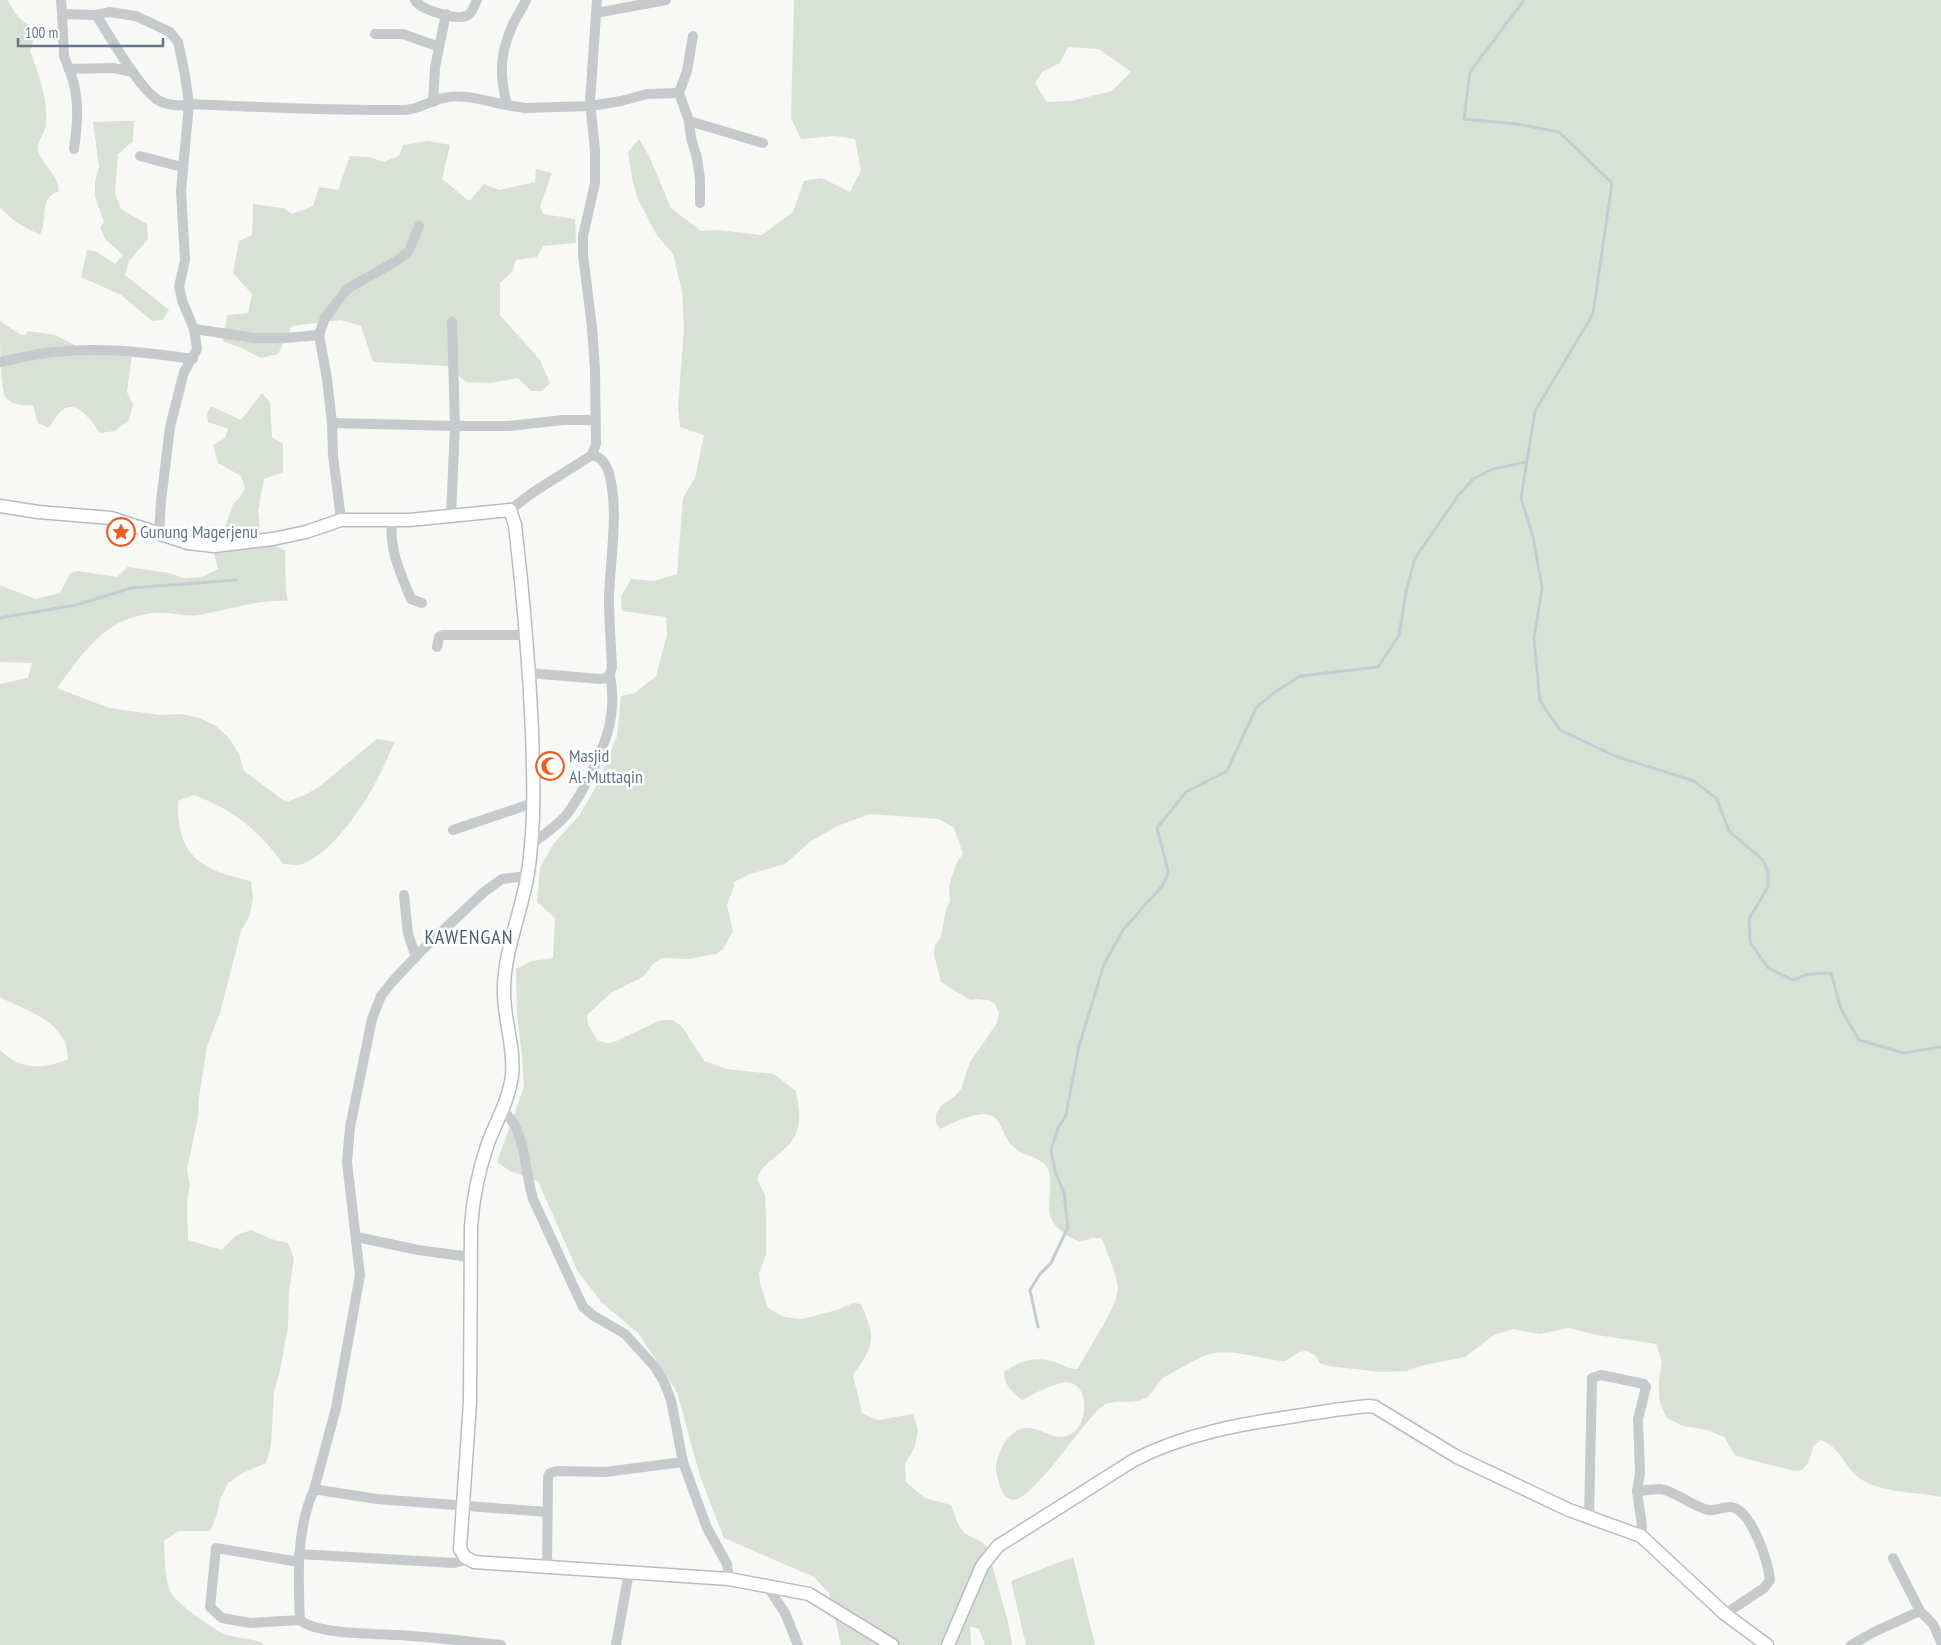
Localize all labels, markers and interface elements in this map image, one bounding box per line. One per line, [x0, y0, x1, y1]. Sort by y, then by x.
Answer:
scale bar [18, 15, 162, 47]
text: 100 m [25, 23, 58, 42]
place icon: Gunung Magerjenu [106, 517, 136, 547]
place label: Gunung Magerjenu [140, 520, 258, 543]
place label: Masjid Al-Muttaqin [569, 744, 643, 788]
mosque icon: Masjid Al-Muttaqin [535, 751, 565, 781]
district label: KAWENGAN [424, 924, 514, 950]

